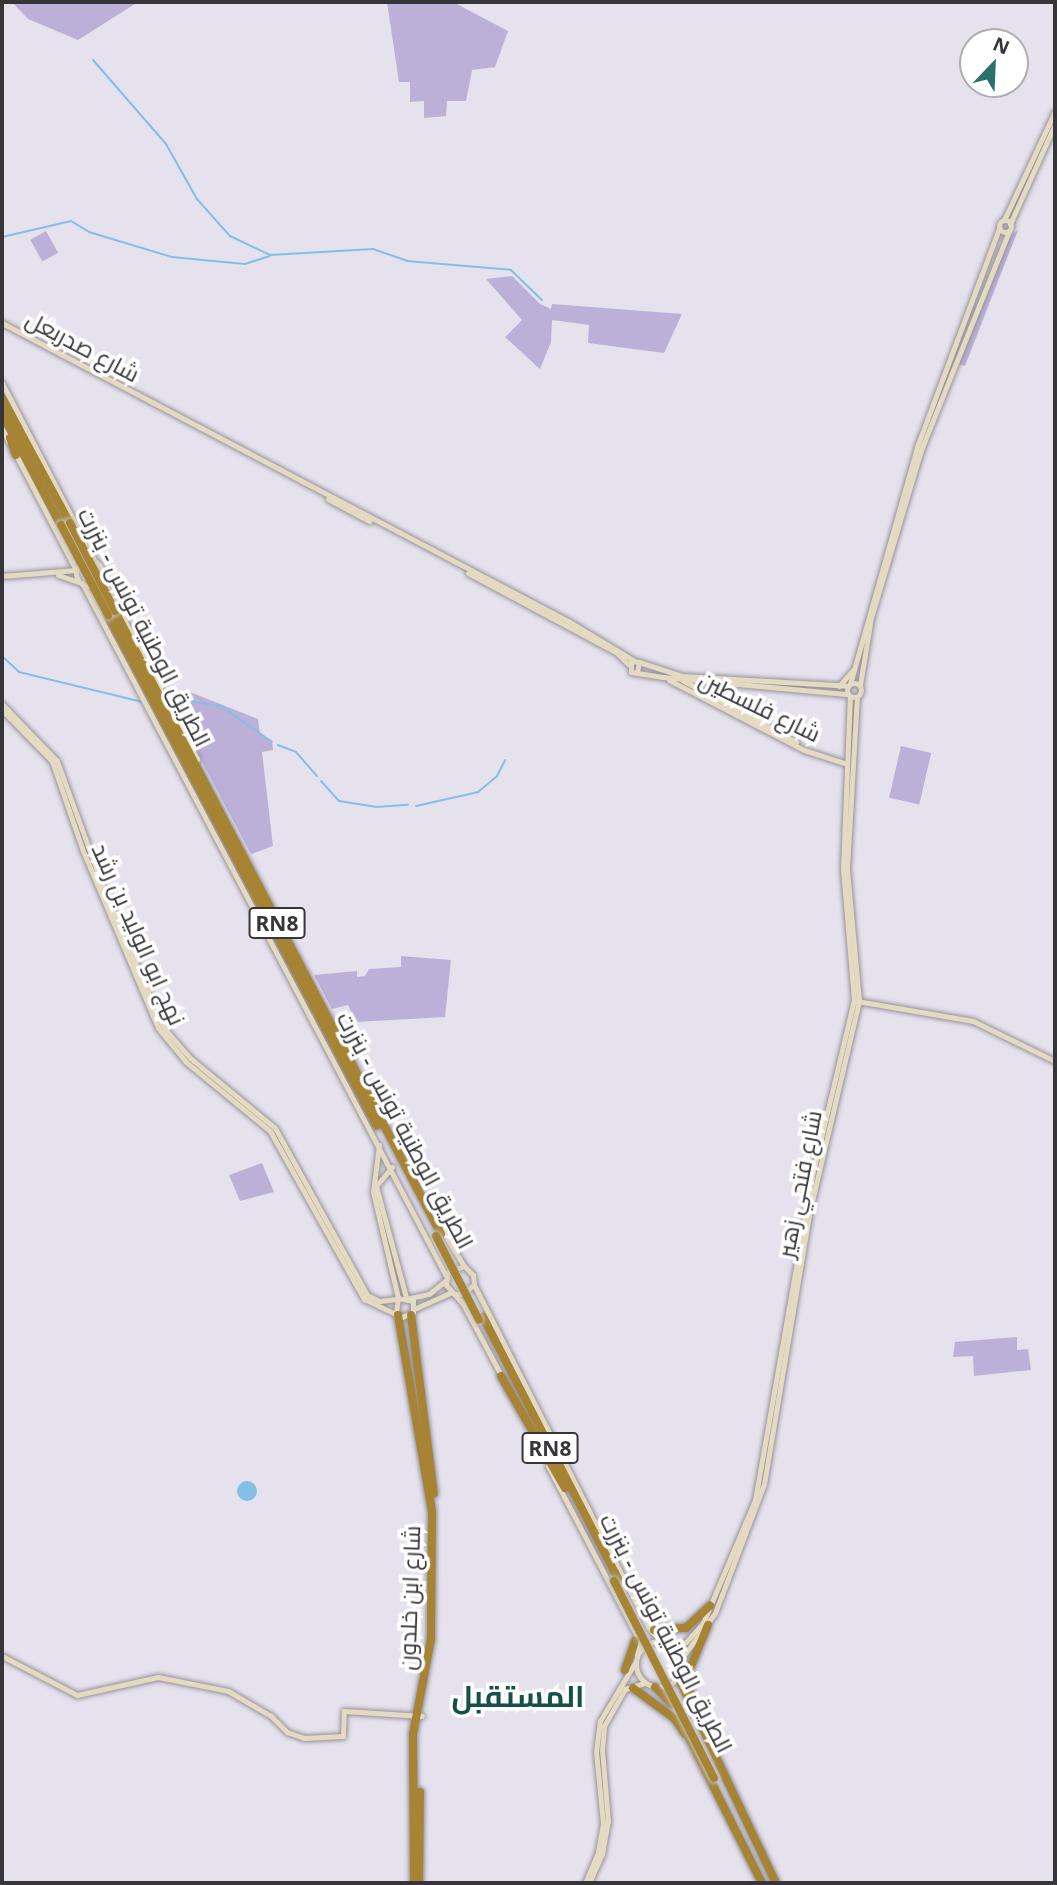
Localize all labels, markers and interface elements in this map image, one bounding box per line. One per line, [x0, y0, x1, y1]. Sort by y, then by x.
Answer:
north arrow [959, 28, 1029, 98]
text: N [989, 31, 1014, 60]
street label: شارع صدربعل [22, 305, 144, 387]
street label: الطريق الوطنية تونس - بنزرت [73, 503, 217, 751]
street label: شارع فلسطين [695, 665, 825, 747]
street label: نهج ابو الوليد بن رشد [87, 839, 191, 1029]
road number: RN8 [247, 906, 307, 940]
street label: الطريق الوطنية تونس - بنزرت [332, 1007, 480, 1253]
street label: شارع فتحي زهير [771, 1108, 827, 1260]
road number: RN8 [520, 1430, 580, 1466]
street label: الطريق الوطنية تونس - بنزرت [595, 1509, 739, 1757]
street label: شارع ابن خلدون [393, 1525, 425, 1671]
district label: المستقبل [452, 1678, 584, 1714]

